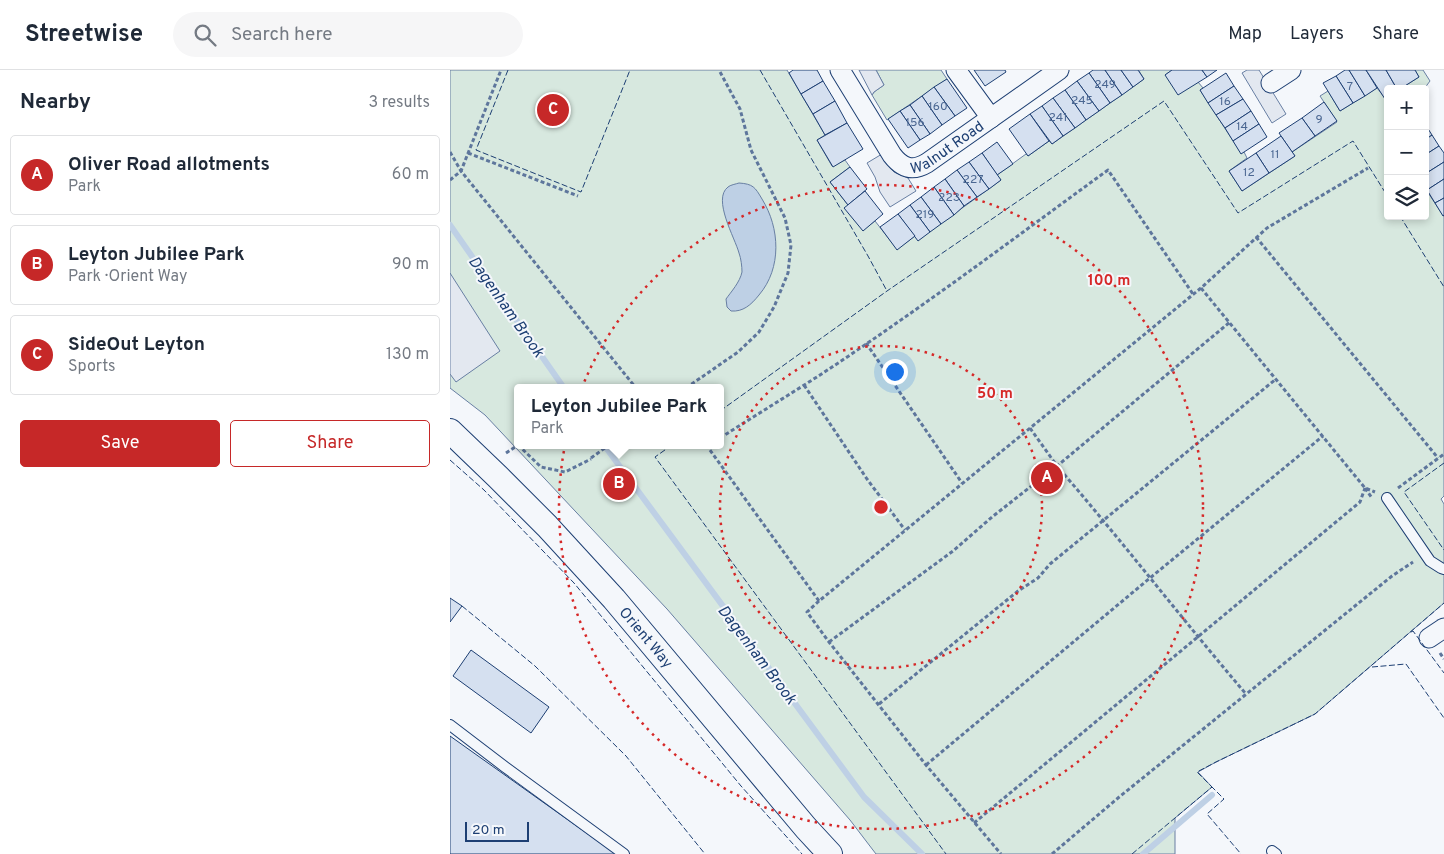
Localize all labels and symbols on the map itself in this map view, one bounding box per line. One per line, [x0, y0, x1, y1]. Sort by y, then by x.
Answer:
house number: 249 [1094, 77, 1116, 93]
house number: 7 [1347, 79, 1353, 95]
pin: C [537, 91, 569, 129]
house number: 245 [1071, 93, 1093, 109]
house number: 16 [1219, 94, 1231, 110]
house number: 160 [928, 99, 948, 115]
house number: 241 [1048, 110, 1068, 126]
house number: 9 [1315, 112, 1323, 128]
house number: 156 [905, 115, 925, 131]
street label: Walnut Road [909, 118, 988, 179]
house number: 14 [1236, 119, 1248, 135]
house number: 11 [1271, 147, 1279, 163]
house number: 12 [1243, 165, 1255, 181]
house number: 227 [963, 172, 983, 188]
house number: 223 [938, 190, 960, 206]
house number: 219 [916, 207, 934, 223]
water label: Dagenham Brook [463, 253, 548, 362]
text: 100 m [1088, 272, 1130, 291]
your location [882, 359, 908, 385]
text: 50 m [977, 385, 1013, 404]
pin: A [1031, 459, 1063, 497]
pin: B [603, 465, 635, 503]
centre of rings [872, 498, 890, 516]
water label: Dagenham Brook [713, 602, 801, 710]
street label: Orient Way [614, 604, 676, 673]
scale bar [465, 819, 529, 842]

